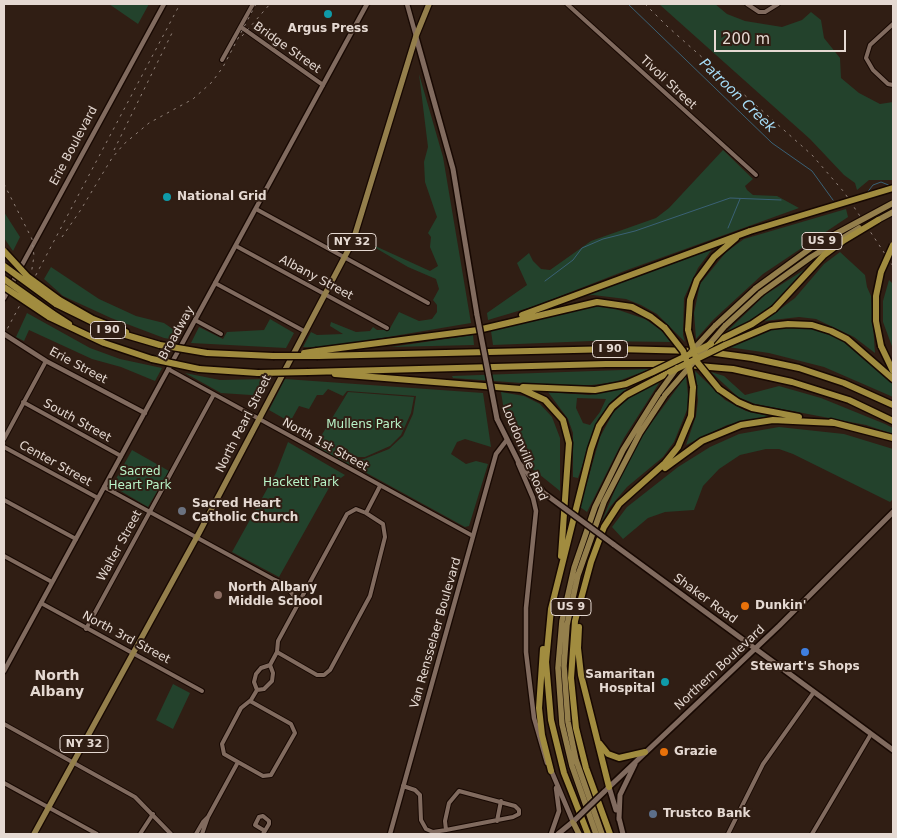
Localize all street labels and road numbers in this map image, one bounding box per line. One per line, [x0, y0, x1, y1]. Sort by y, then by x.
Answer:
street label: Bridge Street [250, 19, 324, 77]
street label: Tivoli Street [637, 53, 699, 113]
street label: Erie Boulevard [47, 104, 101, 188]
road number: US 9 [802, 232, 842, 250]
road number: NY 32 [328, 233, 376, 250]
street label: Albany Street [277, 253, 355, 303]
street label: Broadway [156, 303, 198, 363]
road number: I 90 [90, 322, 126, 338]
road number: I 90 [592, 340, 628, 358]
street label: Erie Street [47, 345, 109, 387]
street label: North Pearl Street [213, 373, 275, 475]
street label: South Street [41, 396, 113, 446]
street label: Loudonville Road [498, 403, 550, 503]
street label: North 1st Street [279, 415, 371, 475]
street label: Center Street [16, 438, 94, 490]
street label: Walter Street [95, 508, 145, 584]
street label: Van Rensselaer Boulevard [408, 556, 464, 710]
street label: Shaker Road [670, 571, 740, 627]
road number: US 9 [551, 598, 591, 616]
street label: North 3rd Street [80, 609, 172, 667]
street label: Northern Boulevard [672, 623, 768, 713]
road number: NY 32 [60, 736, 108, 752]

